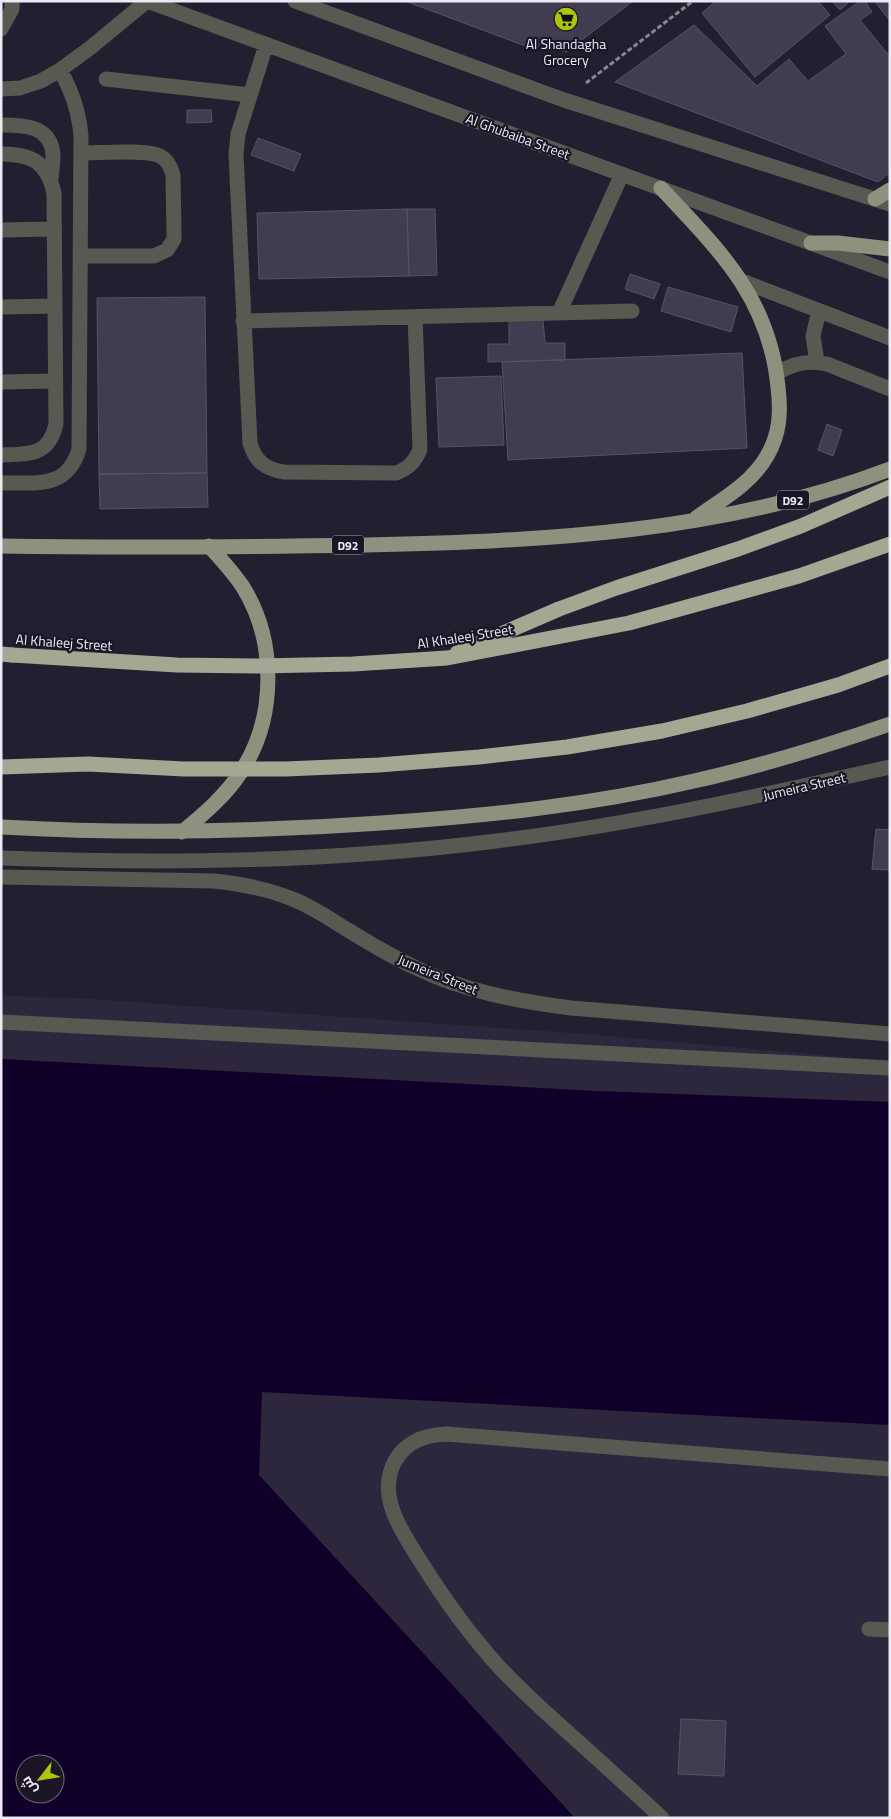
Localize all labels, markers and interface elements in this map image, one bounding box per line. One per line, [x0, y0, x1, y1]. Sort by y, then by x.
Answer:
supermarket icon: Al Shandagha Grocery [553, 6, 579, 32]
place label: Al Shandagha Grocery [526, 33, 606, 70]
street label: Al Ghubaiba Street [463, 107, 573, 165]
road number: D92 [777, 490, 809, 510]
road number: D92 [332, 536, 364, 554]
street label: Al Khaleej Street [416, 618, 515, 654]
street label: Al Khaleej Street [15, 628, 113, 656]
street label: Jumeira Street [761, 766, 848, 806]
street label: Jumeira Street [395, 948, 481, 1000]
north arrow [15, 1754, 65, 1804]
text: ش [15, 1773, 42, 1799]

